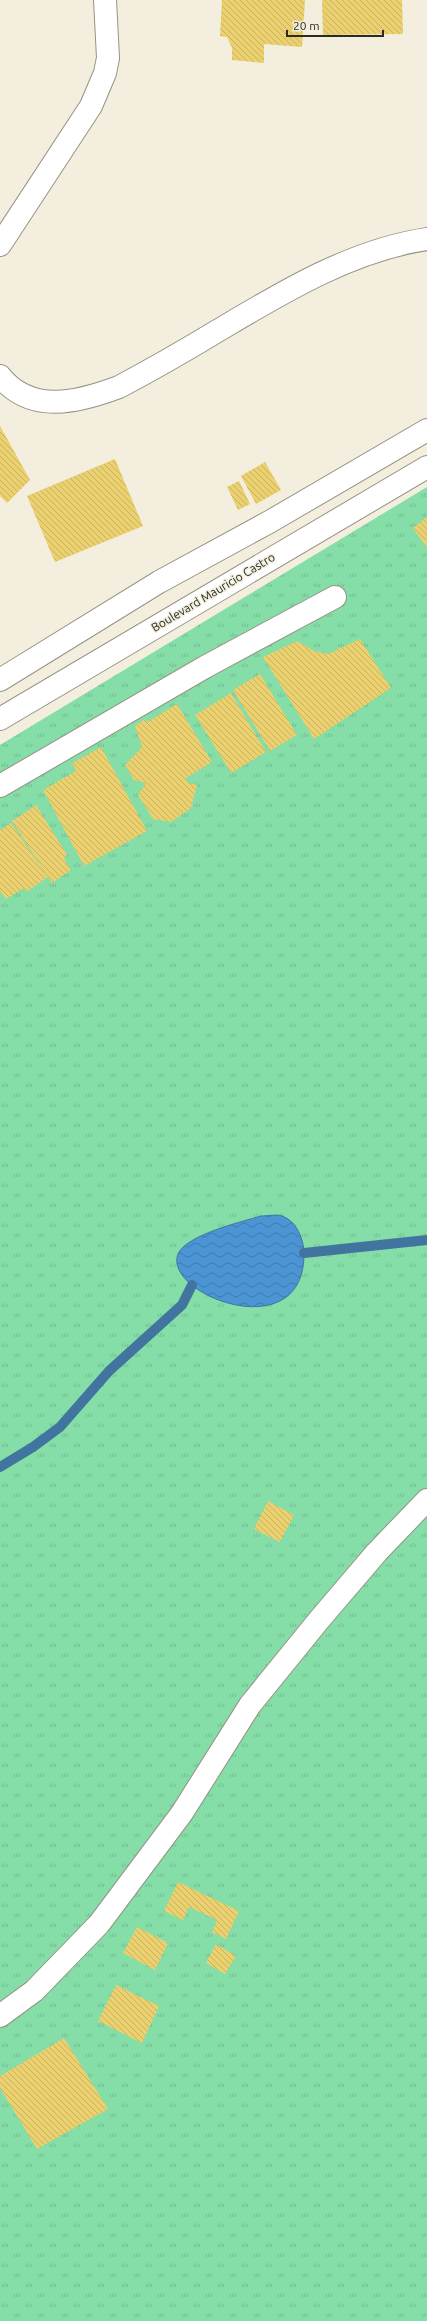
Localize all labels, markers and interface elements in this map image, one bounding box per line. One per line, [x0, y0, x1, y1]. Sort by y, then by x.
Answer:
scale bar [287, 12, 383, 38]
text: 20 m [293, 19, 320, 32]
street label: Boulevard Mauricio Castro [149, 550, 277, 634]

